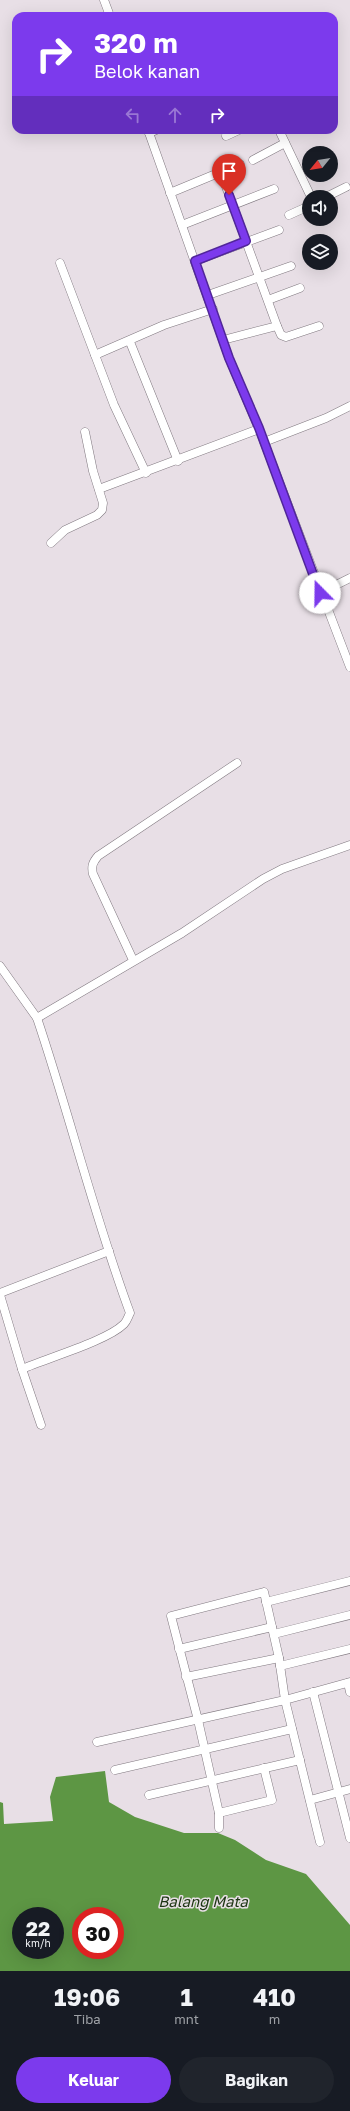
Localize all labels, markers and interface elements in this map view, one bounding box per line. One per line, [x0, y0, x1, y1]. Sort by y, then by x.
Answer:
text: 320 m [94, 26, 178, 59]
icon: right [28, 28, 80, 80]
text: Belok kanan [94, 60, 200, 82]
icon: left [122, 104, 144, 126]
icon: ahead [164, 104, 186, 126]
icon: right [206, 104, 228, 126]
north arrow [302, 146, 338, 182]
map controls [302, 146, 338, 270]
pin [212, 154, 246, 195]
icon: arrive [218, 160, 240, 182]
button: sound [302, 190, 338, 226]
button: layers [302, 234, 338, 270]
position arrow [299, 572, 341, 614]
water label: Balang Mata [158, 1892, 248, 1911]
speed limit sign: 30 [72, 1907, 124, 1959]
text: 22 [26, 1916, 50, 1940]
text: km/h [25, 1937, 51, 1949]
text: 19:06 [54, 1982, 120, 2011]
text: 1 [180, 1982, 193, 2011]
text: 410 [253, 1982, 296, 2011]
text: Tiba [74, 2011, 101, 2027]
text: mnt [174, 2011, 199, 2027]
text: m [269, 2011, 280, 2027]
button: Keluar [16, 2057, 171, 2103]
button: Bagikan [179, 2057, 334, 2103]

